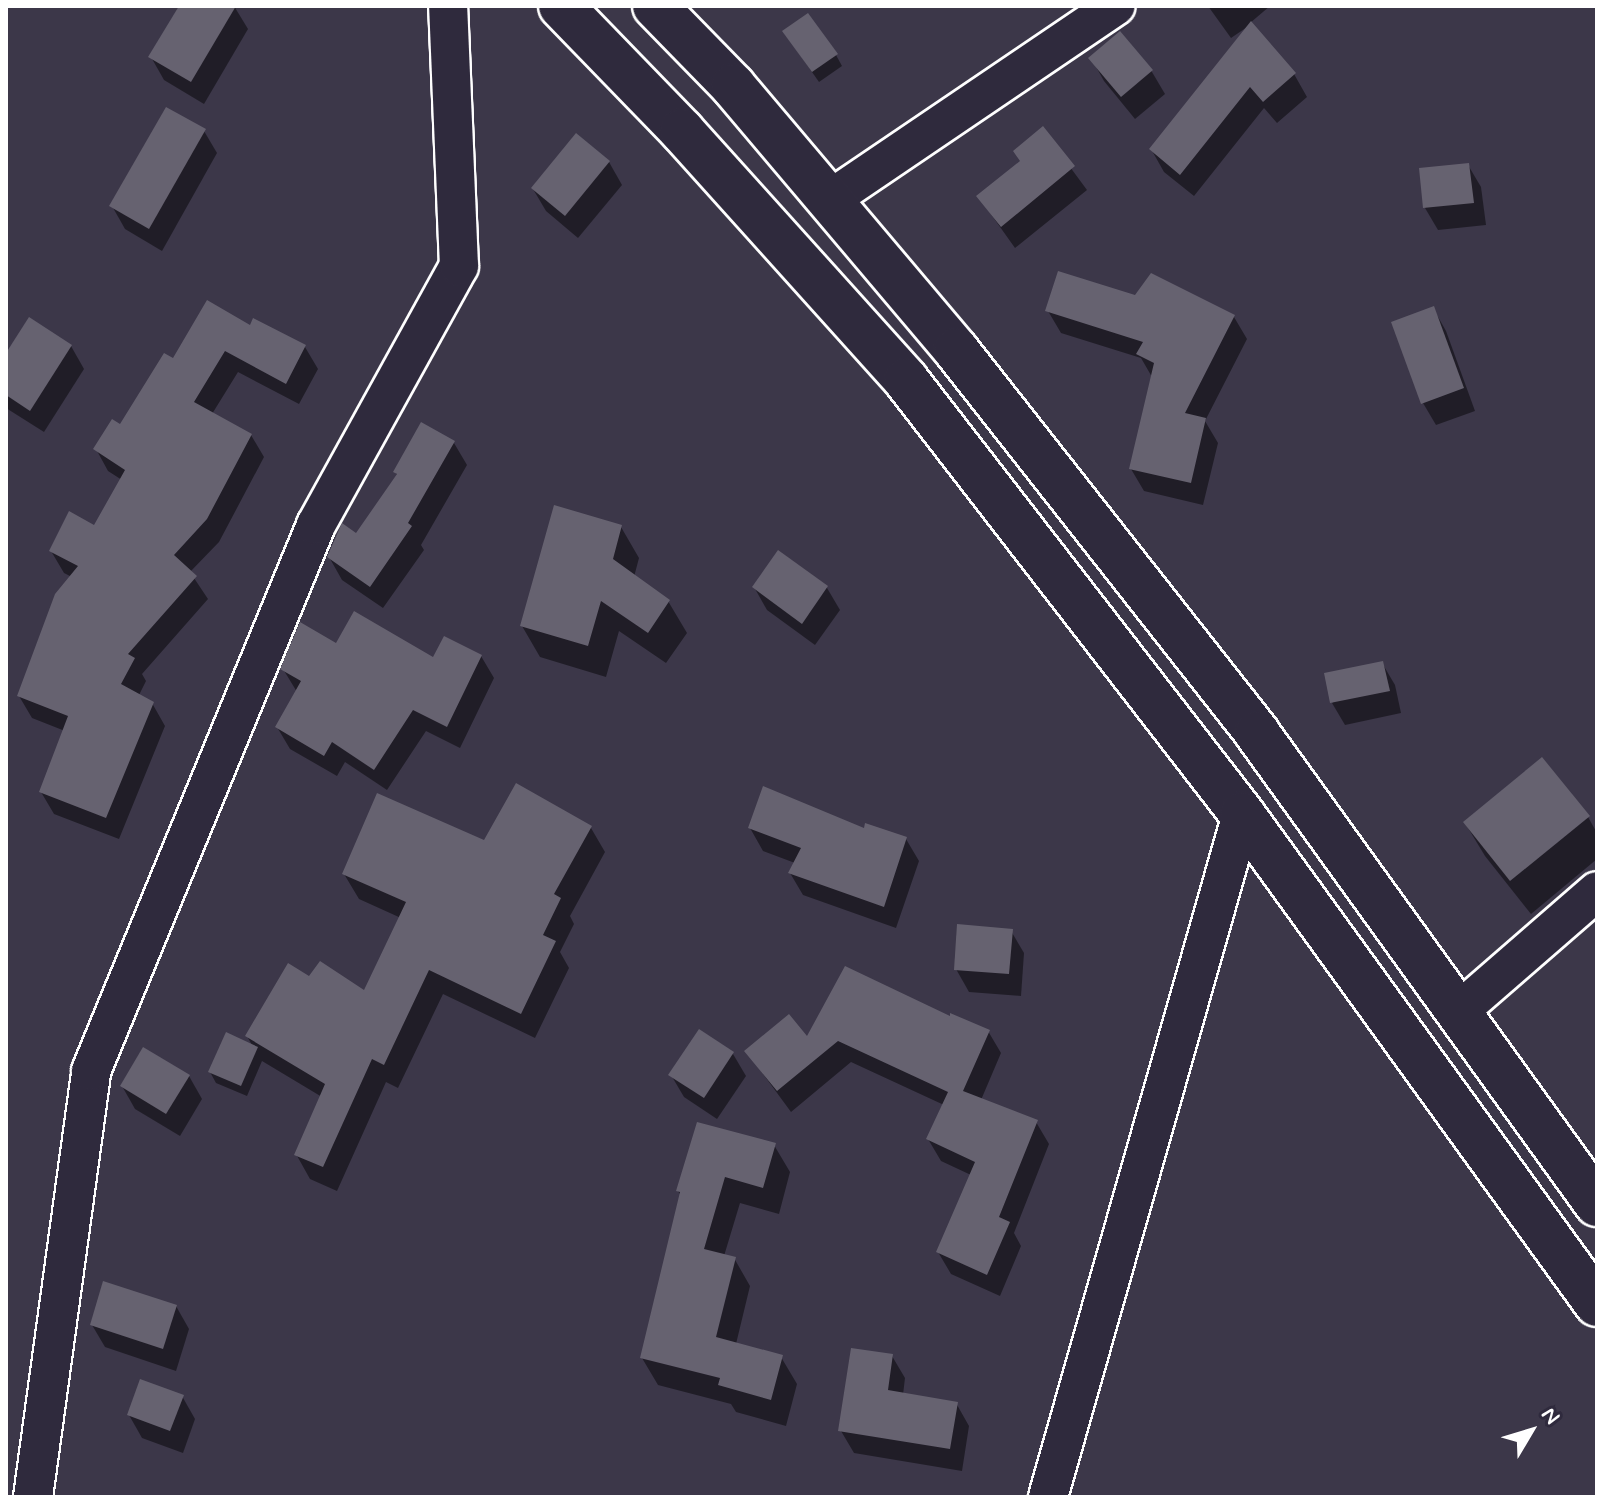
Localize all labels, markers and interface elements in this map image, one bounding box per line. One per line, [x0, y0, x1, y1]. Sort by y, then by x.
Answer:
north arrow [1491, 1391, 1571, 1471]
text: N [1534, 1402, 1565, 1431]

